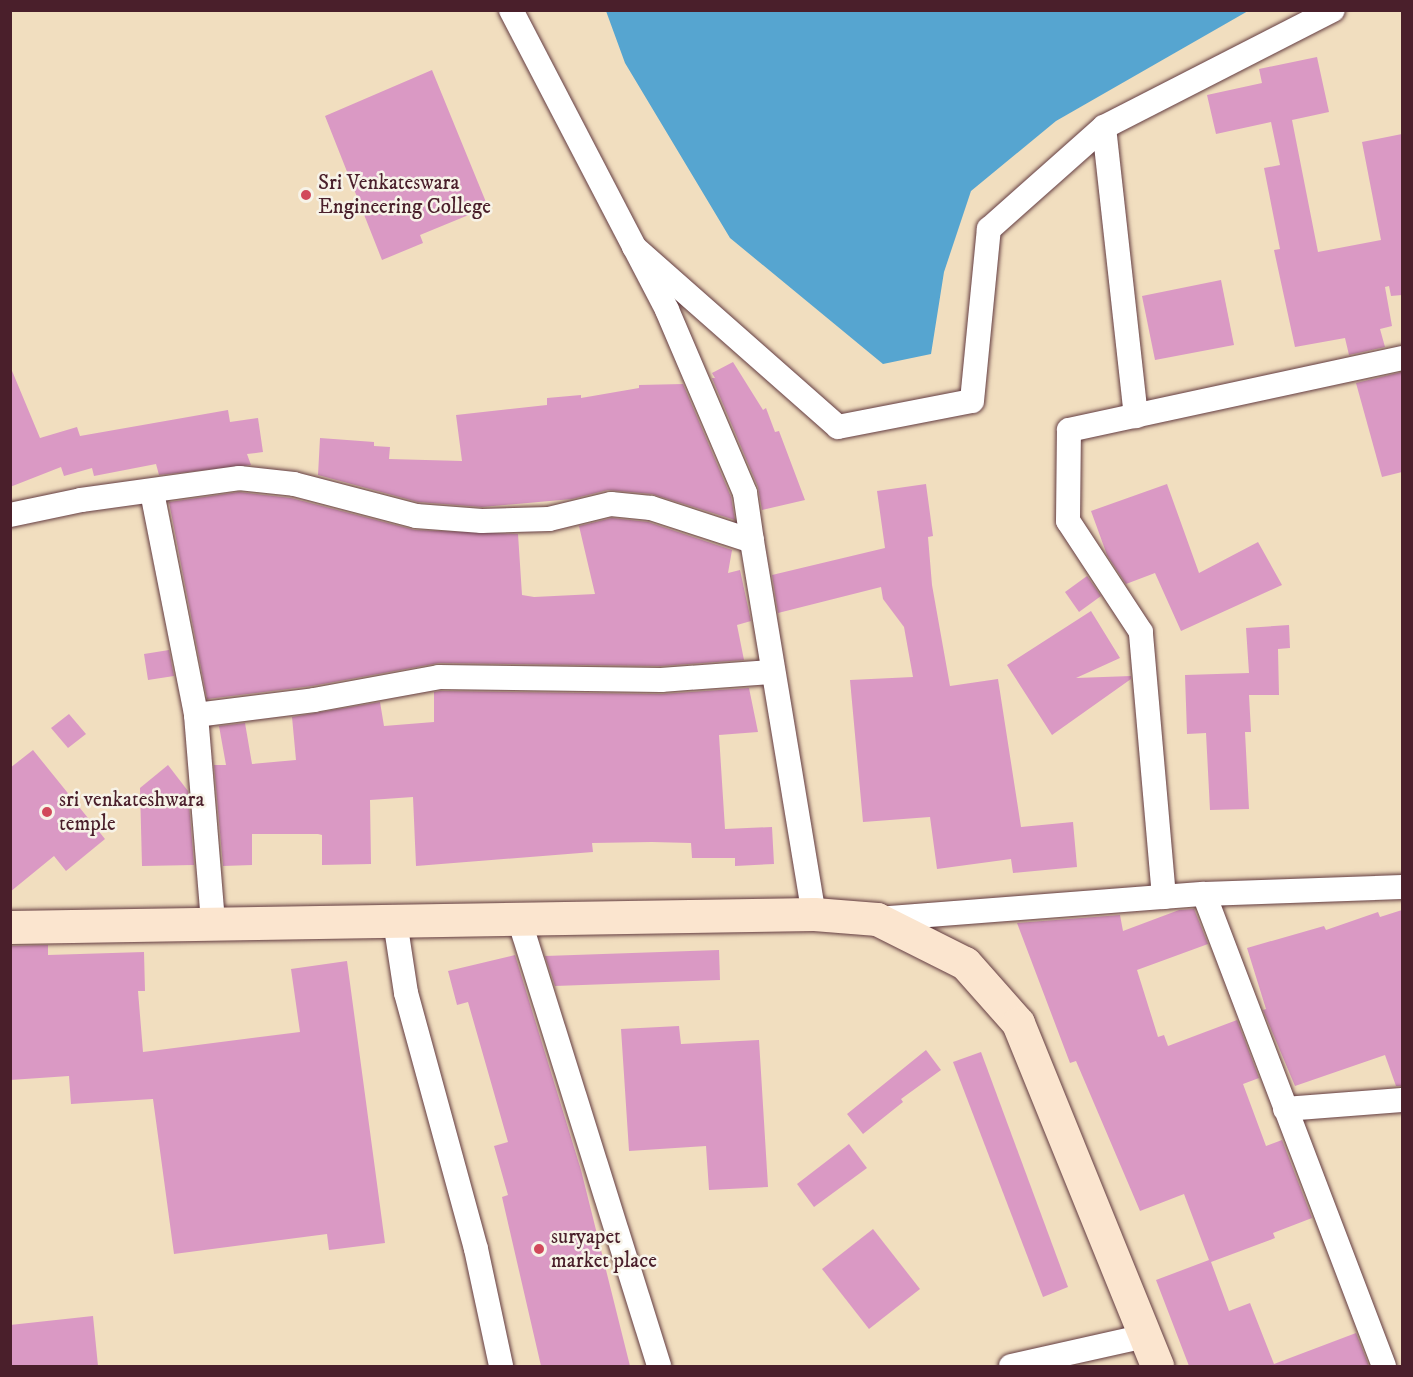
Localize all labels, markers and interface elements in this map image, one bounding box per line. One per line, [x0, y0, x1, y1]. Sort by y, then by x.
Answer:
place label: Sri Venkateswara Engineering College [318, 170, 491, 220]
marker: Sri Venkateswara Engineering College [299, 188, 313, 202]
place label: sri venkateshwara temple [59, 787, 204, 837]
marker: sri venkateshwara temple [40, 805, 54, 819]
place label: suryapet market place [551, 1224, 657, 1274]
marker: suryapet market place [532, 1242, 546, 1256]

